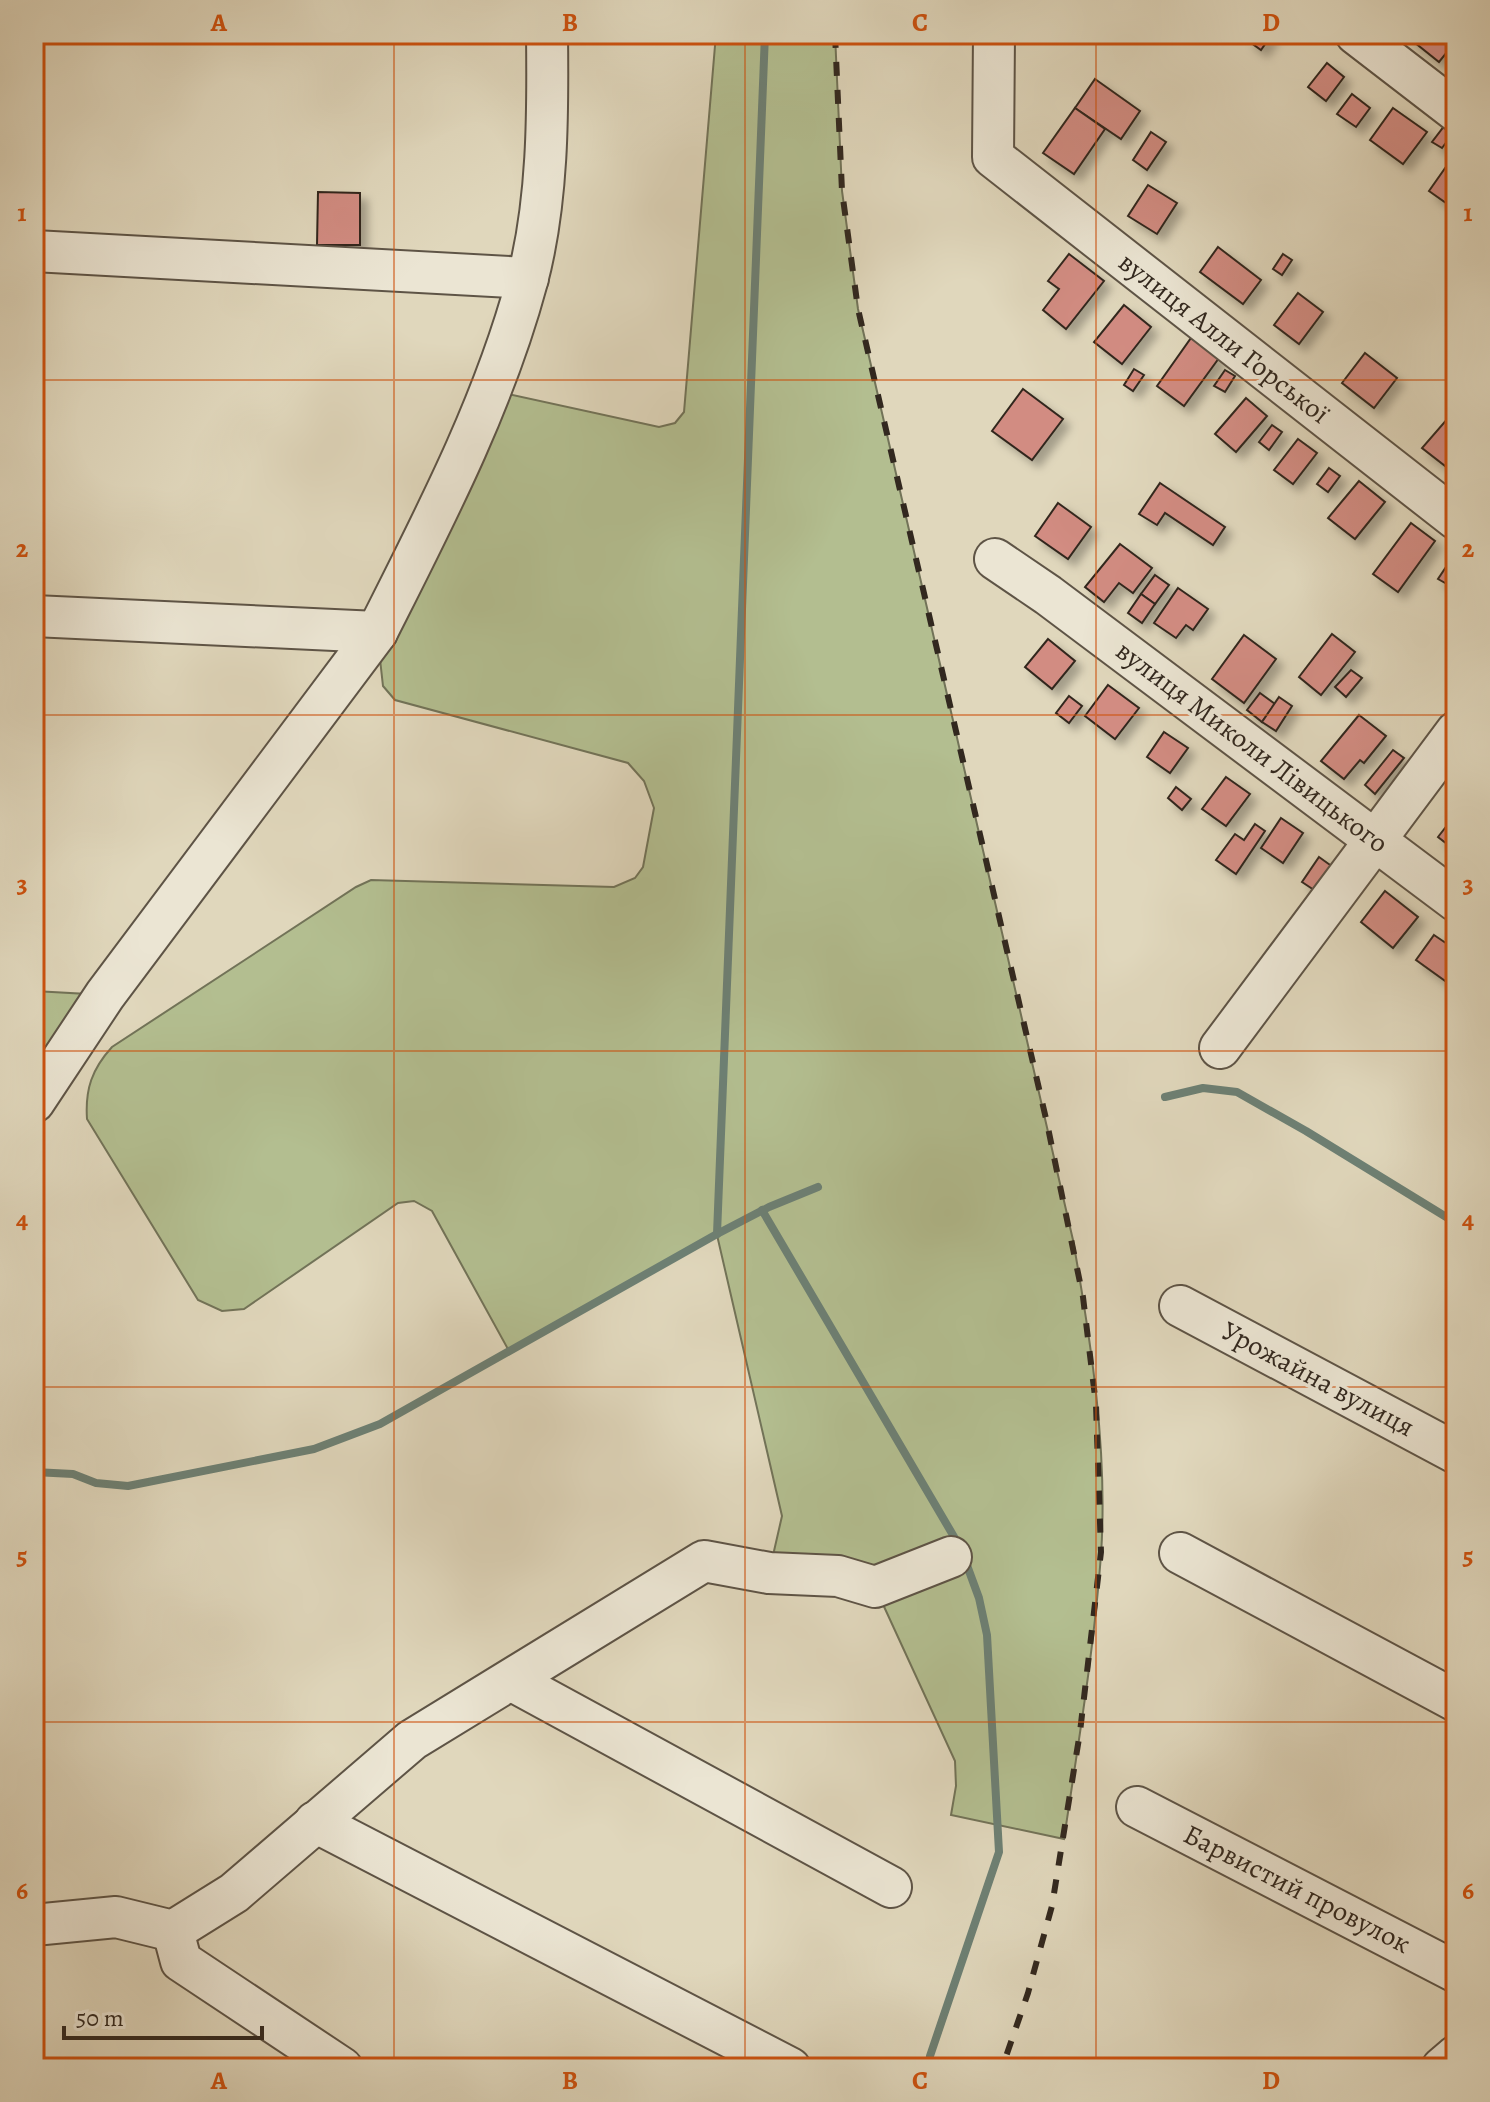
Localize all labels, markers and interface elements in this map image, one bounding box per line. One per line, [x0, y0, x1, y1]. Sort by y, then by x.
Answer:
text: A [210, 5, 228, 40]
text: B [562, 5, 578, 40]
text: C [912, 5, 928, 40]
text: D [1262, 5, 1280, 40]
text: 1 [17, 195, 27, 230]
text: 1 [1463, 195, 1473, 230]
street label: вулиця Алли Горської [1111, 244, 1338, 433]
text: 2 [16, 531, 29, 566]
text: 2 [1462, 531, 1475, 566]
street label: вулиця Миколи Лівицького [1108, 632, 1396, 862]
text: 3 [16, 866, 28, 901]
text: 3 [1462, 866, 1474, 901]
text: 4 [16, 1202, 28, 1237]
text: 4 [1462, 1202, 1474, 1237]
street label: Урожайна вулиця [1215, 1312, 1421, 1446]
text: 5 [16, 1538, 28, 1573]
text: 5 [1462, 1538, 1474, 1573]
street label: Барвистий провулок [1177, 1815, 1417, 1963]
text: 6 [16, 1873, 28, 1908]
text: 6 [1462, 1873, 1474, 1908]
scale bar [64, 1990, 262, 2040]
text: 50 m [76, 2002, 124, 2034]
text: A [210, 2063, 228, 2098]
text: B [562, 2063, 578, 2098]
text: C [912, 2063, 928, 2098]
text: D [1262, 2063, 1280, 2098]

